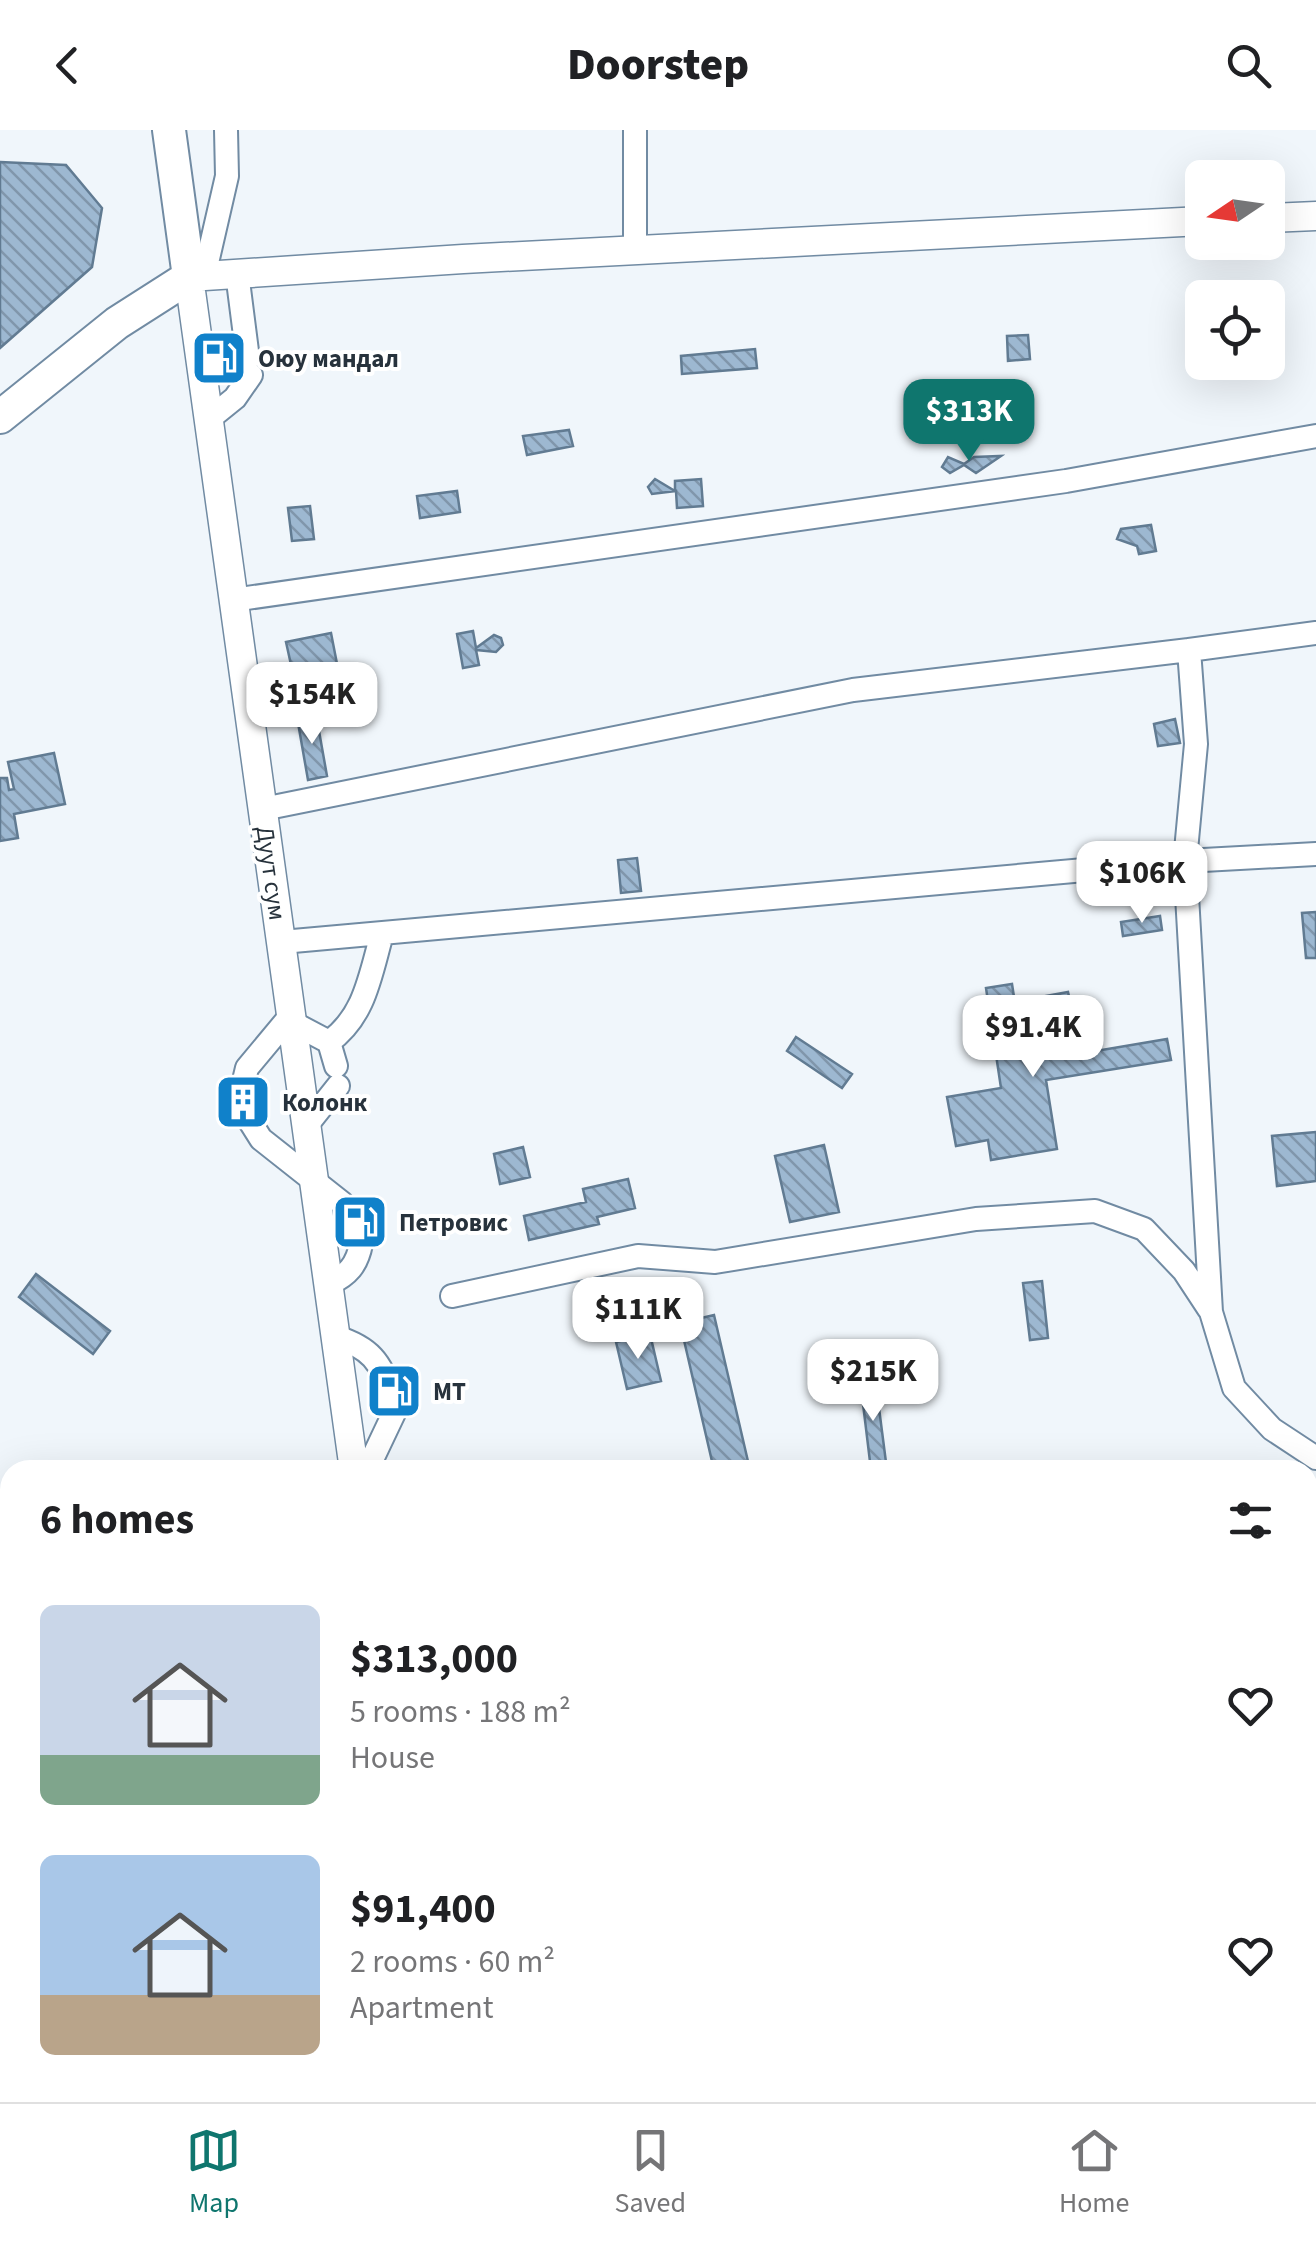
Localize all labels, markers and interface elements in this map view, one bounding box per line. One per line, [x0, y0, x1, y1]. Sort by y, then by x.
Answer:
text: Doorstep [567, 33, 749, 97]
icon: back [40, 38, 95, 93]
icon: search [1221, 38, 1276, 93]
north arrow [1185, 160, 1285, 260]
map controls [1185, 160, 1285, 380]
button: locate [1185, 280, 1285, 380]
fuel station icon: Оюу мандал [189, 328, 249, 388]
place label: Оюу мандал [258, 341, 399, 377]
pin: $313K [899, 379, 1039, 464]
text: $313K [925, 388, 1013, 434]
pin: $154K [242, 662, 382, 747]
text: $154K [268, 671, 356, 717]
street label: Дуут сум [247, 824, 295, 923]
pin: $106K [1072, 841, 1212, 926]
text: $106K [1098, 850, 1186, 896]
pin: $91.4K [952, 995, 1114, 1080]
text: $91.4K [985, 1004, 1081, 1050]
building icon: Колонк [213, 1072, 273, 1132]
place label: Колонк [282, 1085, 368, 1121]
fuel station icon: Петровиc [330, 1192, 390, 1252]
place label: Петровиc [399, 1205, 509, 1241]
pin: $111K [568, 1277, 708, 1362]
text: $111K [594, 1286, 682, 1332]
pin: $215K [803, 1339, 943, 1424]
text: $215K [829, 1348, 917, 1394]
fuel station icon: MT [364, 1361, 424, 1421]
place label: MT [433, 1374, 466, 1410]
text: 6 homes [40, 1490, 194, 1550]
icon: filters [1223, 1493, 1278, 1548]
text: $313,000 [350, 1629, 518, 1689]
icon: home [120, 1645, 240, 1765]
icon: heart [1223, 1678, 1278, 1733]
text: 5 rooms · 188 m² [350, 1689, 571, 1735]
text: House [350, 1735, 435, 1781]
text: $91,400 [350, 1879, 496, 1939]
icon: home [120, 1895, 240, 2015]
icon: heart [1223, 1928, 1278, 1983]
text: 2 rooms · 60 m² [350, 1939, 555, 1985]
text: Apartment [350, 1985, 493, 2031]
tab: Map [186, 2123, 241, 2223]
tab: Saved [614, 2123, 686, 2223]
tab: Home [1059, 2123, 1129, 2223]

